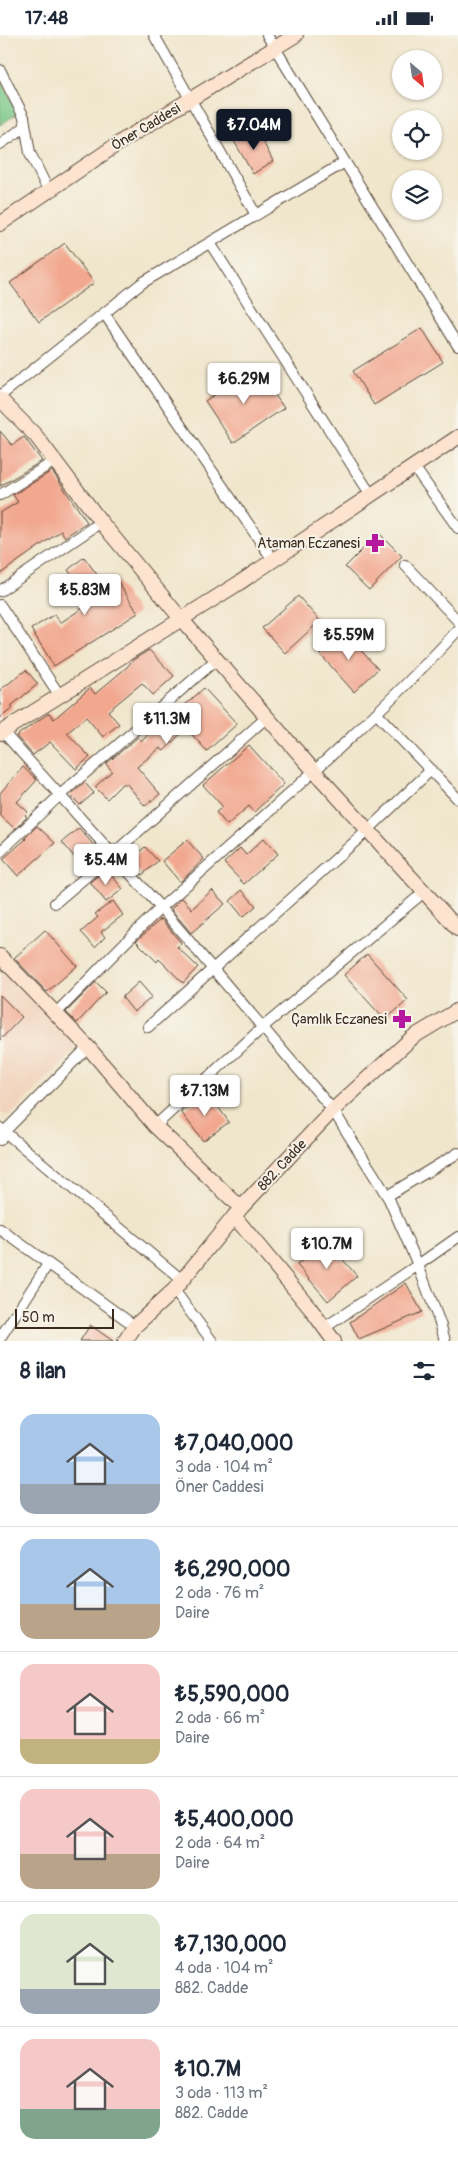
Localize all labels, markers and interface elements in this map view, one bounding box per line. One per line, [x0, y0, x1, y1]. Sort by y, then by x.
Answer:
text: 17:48 [25, 6, 68, 30]
north arrow [392, 50, 442, 100]
map controls [392, 50, 442, 220]
street label: Öner Caddesi [108, 99, 184, 154]
pin: ₺7.04M [213, 109, 295, 151]
button: locate [392, 110, 442, 160]
text: ₺7.04M [227, 115, 281, 135]
button: layers [392, 170, 442, 220]
pin: ₺6.29M [203, 363, 285, 405]
text: ₺6.29M [218, 369, 270, 389]
pharmacy icon: Ataman Eczanesi [364, 532, 386, 554]
place label: Ataman Eczanesi [257, 535, 360, 552]
pin: ₺5.83M [44, 573, 126, 616]
text: ₺5.83M [60, 580, 110, 600]
pin: ₺5.59M [308, 619, 390, 661]
text: ₺5.59M [324, 625, 374, 645]
pin: ₺11.3M [126, 703, 208, 745]
text: ₺11.3M [144, 709, 190, 729]
pin: ₺5.4M [71, 843, 141, 886]
text: ₺5.4M [85, 850, 127, 870]
pharmacy icon: Çamlık Eczanesi [391, 1008, 413, 1030]
place label: Çamlık Eczanesi [291, 1011, 387, 1028]
pin: ₺7.13M [164, 1075, 246, 1117]
text: ₺7.13M [181, 1081, 229, 1101]
street label: 882. Cadde [254, 1136, 310, 1194]
pin: ₺10.7M [286, 1227, 368, 1270]
text: ₺10.7M [302, 1234, 352, 1254]
scale bar [15, 1306, 114, 1329]
text: 50 m [22, 1309, 55, 1326]
icon: filters [410, 1357, 438, 1385]
text: 8 ilan [20, 1358, 66, 1385]
text: ₺7,040,000 [175, 1430, 293, 1457]
icon: home [60, 1434, 120, 1494]
text: 3 oda · 104 m² [175, 1457, 273, 1477]
text: Öner Caddesi [175, 1477, 264, 1497]
text: ₺6,290,000 [175, 1556, 290, 1583]
icon: home [60, 1559, 120, 1619]
text: 2 oda · 76 m² [175, 1583, 264, 1603]
text: Daire [175, 1603, 209, 1623]
text: ₺5,590,000 [175, 1681, 289, 1708]
icon: home [60, 1684, 120, 1744]
text: 2 oda · 66 m² [175, 1708, 265, 1728]
text: Daire [175, 1728, 209, 1748]
text: ₺5,400,000 [175, 1806, 294, 1833]
icon: home [60, 1809, 120, 1869]
text: 2 oda · 64 m² [175, 1833, 265, 1853]
text: Daire [175, 1853, 209, 1873]
text: ₺7,130,000 [175, 1931, 287, 1958]
icon: home [60, 1934, 120, 1994]
text: 4 oda · 104 m² [175, 1958, 273, 1978]
text: 882. Cadde [175, 1978, 248, 1998]
text: ₺10.7M [175, 2056, 241, 2083]
icon: home [60, 2059, 120, 2119]
text: 3 oda · 113 m² [175, 2083, 268, 2103]
text: 882. Cadde [175, 2103, 248, 2123]

